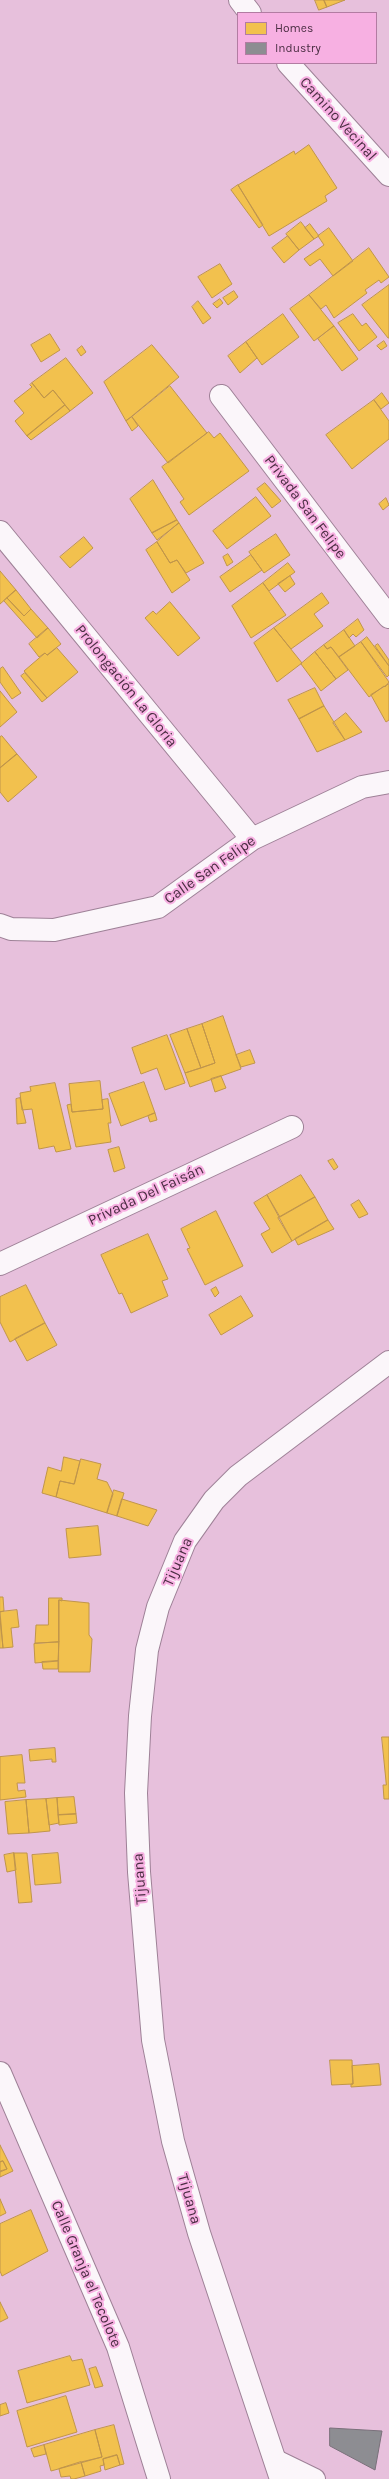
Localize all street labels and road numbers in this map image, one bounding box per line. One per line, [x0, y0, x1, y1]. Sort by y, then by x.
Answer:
street label: Camino Vecinal [296, 74, 380, 164]
street label: Privada San Felipe [260, 452, 350, 562]
street label: Prolongación La Gloria [71, 621, 181, 751]
street label: Calle San Felipe [161, 832, 259, 908]
street label: Privada Del Faisán [85, 1160, 207, 1230]
street label: Tijuana [159, 1535, 197, 1589]
street label: Tijuana [129, 1853, 151, 1905]
street label: Tijuana [173, 2172, 205, 2226]
street label: Calle Granja el Tecolote [47, 2198, 125, 2350]

